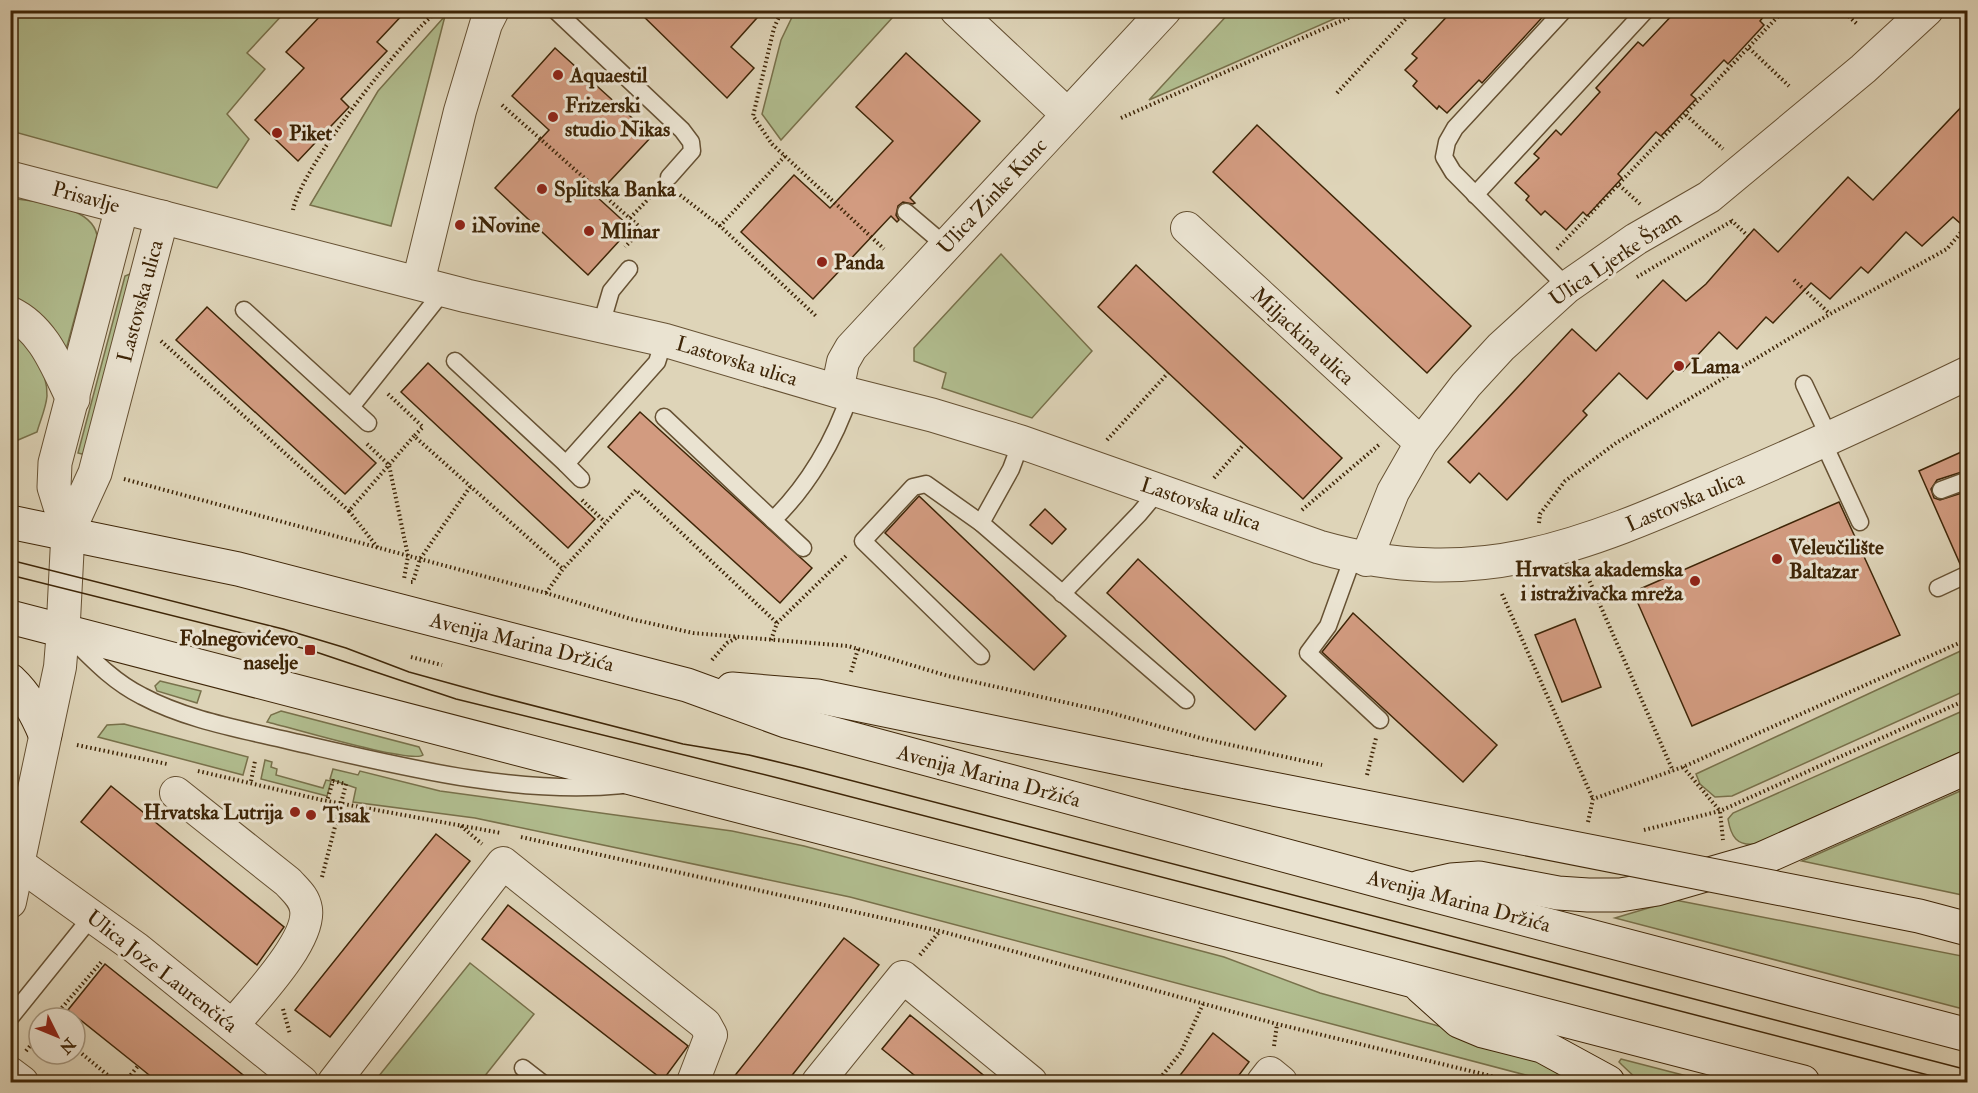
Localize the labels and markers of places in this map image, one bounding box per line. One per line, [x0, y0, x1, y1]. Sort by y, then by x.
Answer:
place label: Aquaestil [569, 62, 648, 89]
marker: Aquaestil [551, 68, 565, 82]
place label: Frizerski studio Nikas [565, 92, 670, 143]
marker: Frizerski studio Nikas [546, 110, 560, 124]
place label: Piket [289, 120, 332, 147]
marker: Piket [270, 126, 284, 140]
place label: Splitska Banka [554, 176, 677, 203]
marker: Splitska Banka [535, 182, 549, 196]
place label: iNovine [471, 212, 540, 239]
marker: iNovine [453, 218, 467, 232]
place label: Mlinar [600, 218, 661, 245]
marker: Mlinar [582, 224, 596, 238]
place label: Panda [834, 249, 886, 276]
marker: Panda [815, 255, 829, 269]
place label: Lama [1691, 353, 1741, 380]
marker: Lama [1672, 359, 1686, 373]
place label: Veleučilište Baltazar [1788, 534, 1884, 585]
marker: Veleučilište Baltazar [1770, 552, 1784, 566]
place label: Hrvatska akademska i istraživačka mreža [1515, 556, 1684, 607]
marker: Hrvatska akademska i istraživačka mreža [1688, 574, 1702, 588]
place label: Folnegovićevo naselje [179, 625, 298, 676]
marker: Folnegovićevo naselje [303, 643, 317, 657]
place label: Hrvatska Lutrija [144, 799, 284, 826]
place label: Tisak [322, 802, 371, 829]
marker: Hrvatska Lutrija [288, 805, 302, 819]
marker: Tisak [304, 808, 318, 822]

